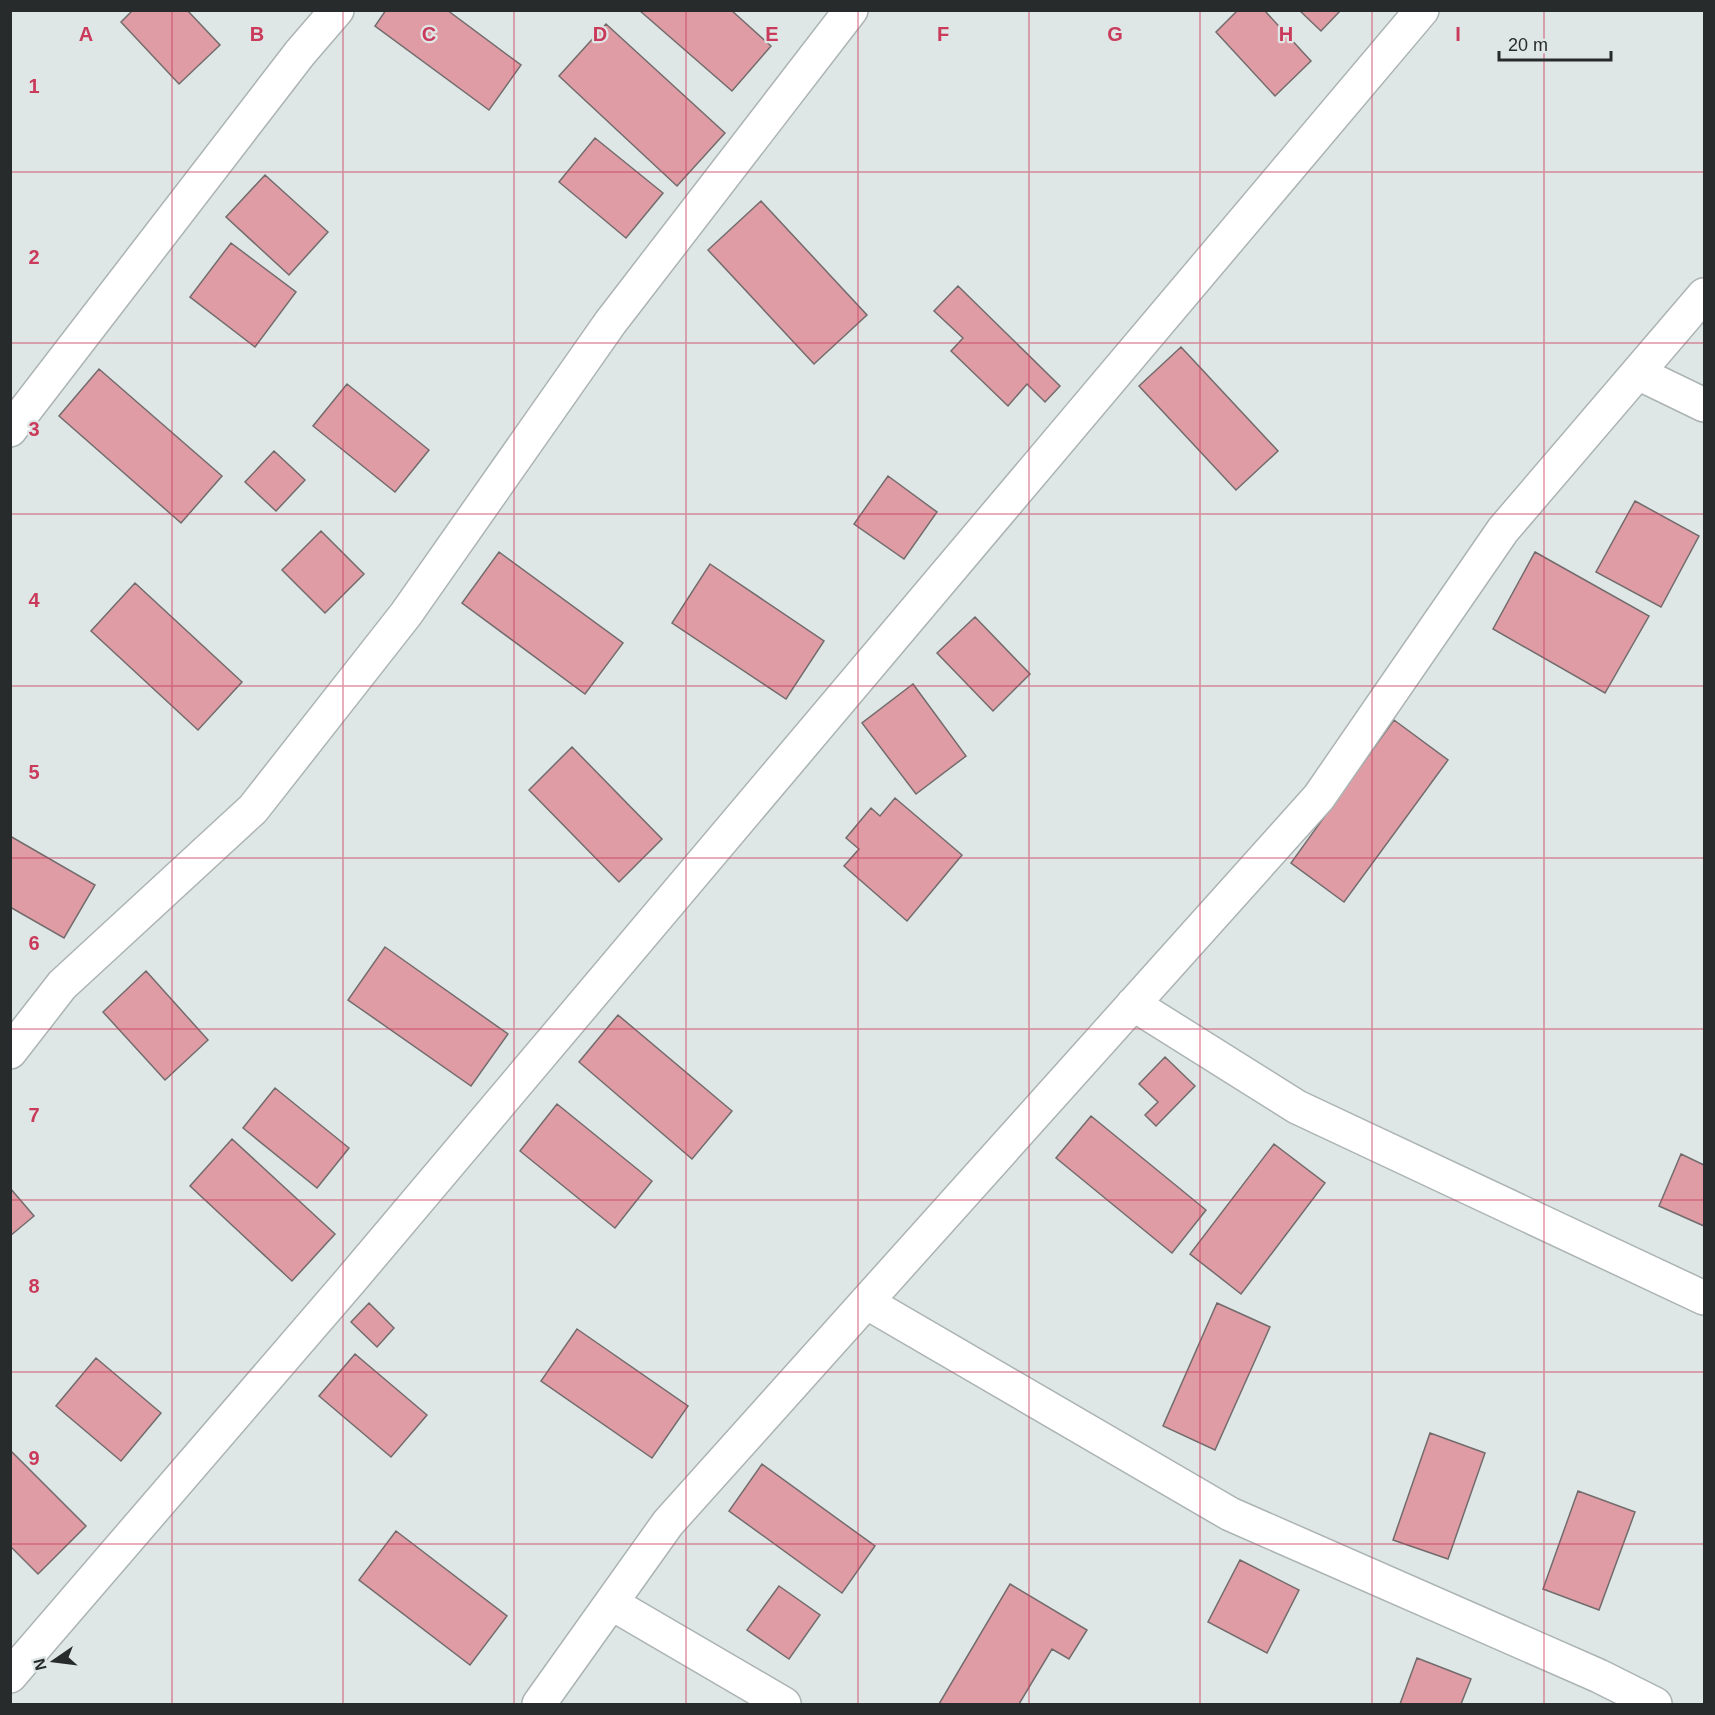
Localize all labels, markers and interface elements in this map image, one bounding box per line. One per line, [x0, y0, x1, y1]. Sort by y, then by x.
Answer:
text: A [79, 23, 93, 45]
text: B [250, 23, 264, 45]
text: C [422, 23, 436, 45]
text: D [593, 23, 607, 45]
text: E [765, 23, 779, 45]
text: F [937, 23, 949, 45]
text: G [1107, 23, 1123, 45]
text: H [1279, 23, 1293, 45]
text: I [1455, 23, 1461, 45]
scale bar [1499, 24, 1612, 62]
text: 20 m [1508, 35, 1548, 55]
text: 1 [28, 75, 40, 97]
text: 2 [28, 246, 40, 268]
text: 3 [28, 418, 40, 440]
text: 4 [28, 589, 40, 611]
text: 5 [28, 761, 40, 783]
text: 6 [28, 932, 40, 954]
text: 7 [28, 1104, 40, 1126]
text: 8 [28, 1275, 40, 1297]
text: 9 [28, 1447, 40, 1469]
north arrow [24, 1631, 84, 1691]
text: N [30, 1657, 50, 1672]

